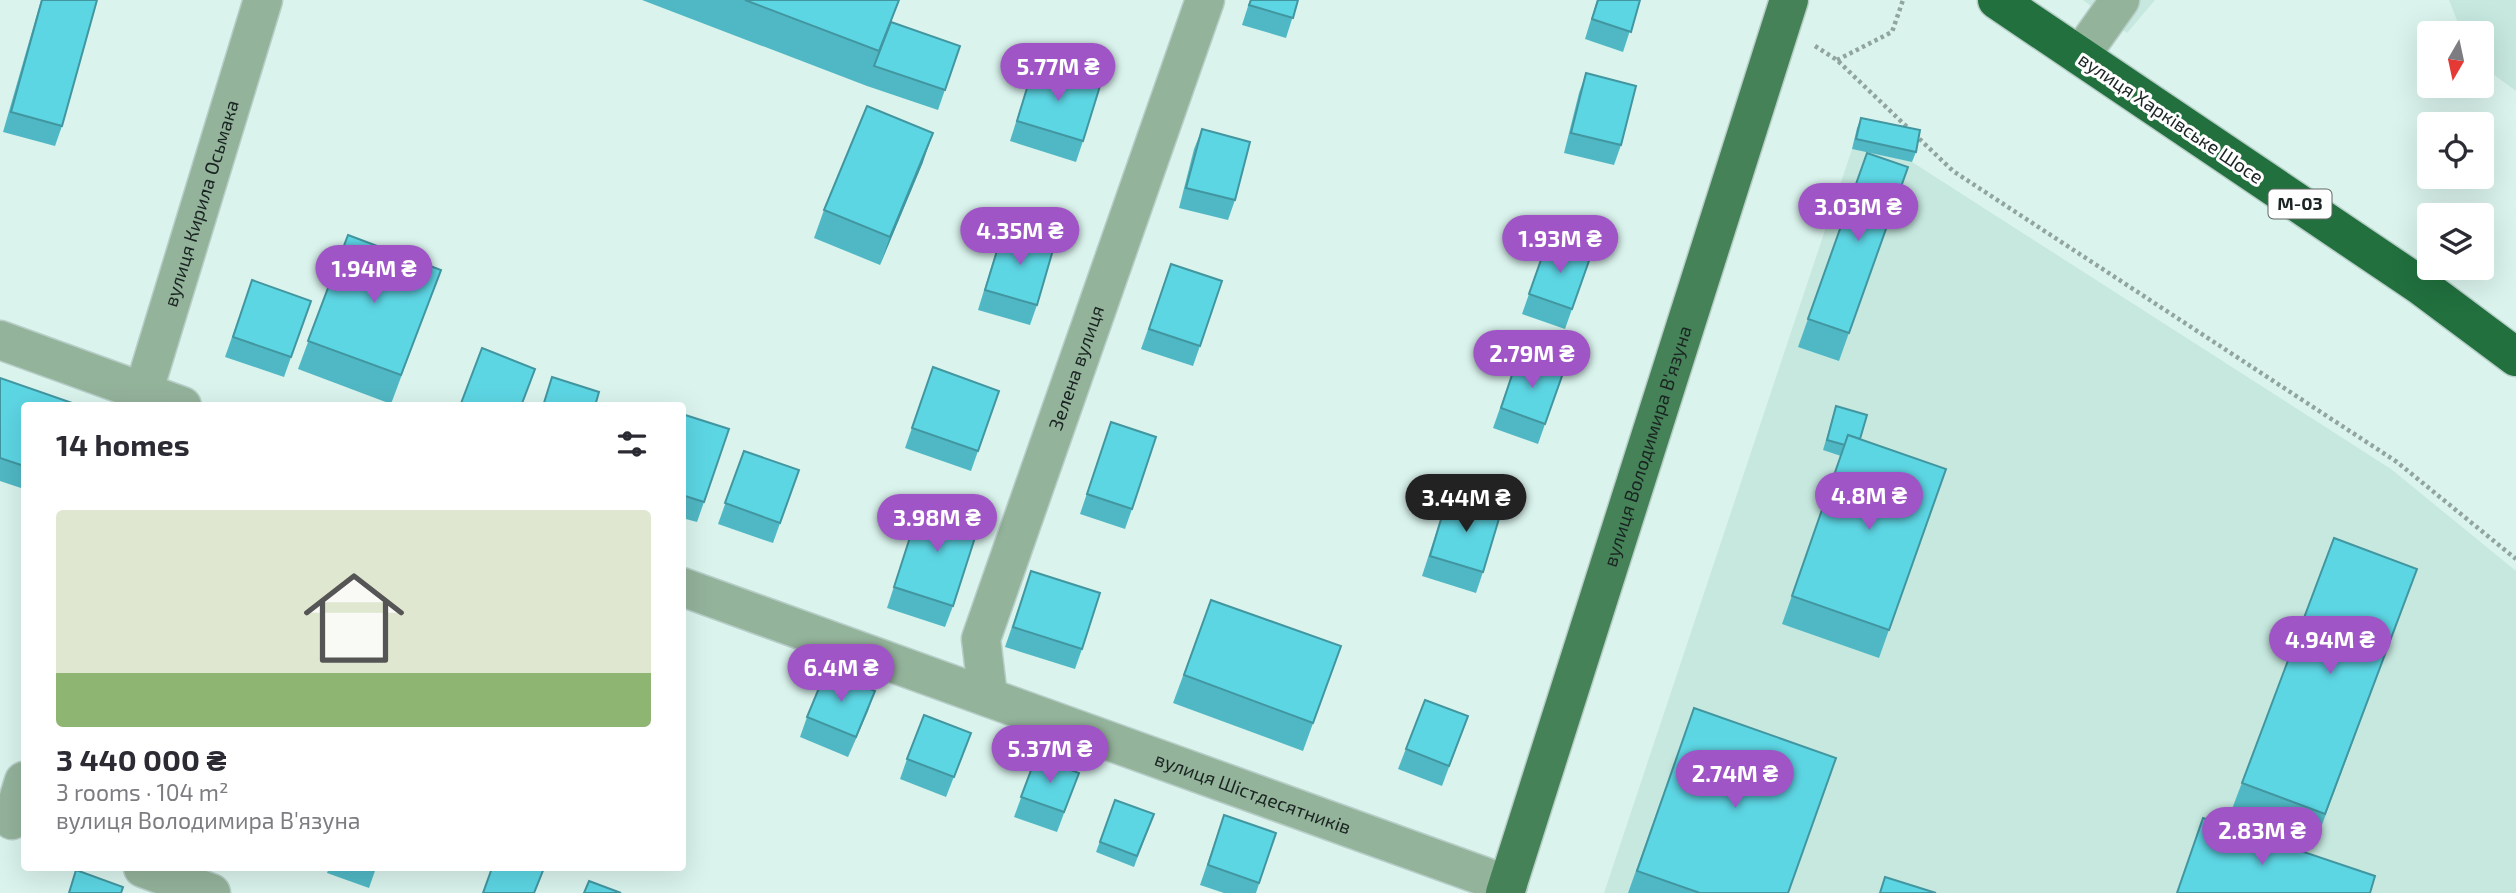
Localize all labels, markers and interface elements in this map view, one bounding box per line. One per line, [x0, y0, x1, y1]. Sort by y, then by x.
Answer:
north arrow [2417, 21, 2494, 98]
map controls [2417, 21, 2494, 280]
pin: 5.77M ₴ [993, 43, 1123, 103]
street label: вулиця Харківське Шосе [2074, 47, 2268, 189]
text: 5.77M ₴ [1016, 52, 1100, 80]
street label: вулиця Кирила Осьмака [158, 97, 243, 309]
button: locate [2417, 112, 2494, 189]
pin: 3.03M ₴ [1793, 184, 1923, 243]
road number: М-03 [2268, 190, 2332, 218]
text: 3.03M ₴ [1814, 192, 1902, 220]
button: layers [2417, 203, 2494, 280]
pin: 4.35M ₴ [955, 208, 1085, 267]
text: 4.35M ₴ [976, 216, 1064, 244]
pin: 1.93M ₴ [1495, 216, 1625, 275]
text: 1.93M ₴ [1518, 224, 1602, 252]
pin: 1.94M ₴ [309, 246, 439, 305]
text: 1.94M ₴ [331, 254, 417, 282]
street label: Зелена вулиця [1043, 302, 1108, 433]
street label: вулиця Володимира В'язуна [1598, 322, 1696, 569]
pin: 2.79M ₴ [1467, 330, 1597, 390]
text: 2.79M ₴ [1489, 339, 1575, 367]
icon: filters [613, 425, 651, 463]
text: 14 homes [56, 426, 190, 462]
pin: 4.8M ₴ [1812, 472, 1926, 532]
pin: 3.44M ₴ [1401, 475, 1531, 534]
text: 4.8M ₴ [1831, 481, 1907, 509]
text: 3.44M ₴ [1421, 483, 1511, 511]
pin: 3.98M ₴ [872, 494, 1002, 554]
text: 3.98M ₴ [893, 503, 981, 531]
icon: home [291, 555, 417, 681]
pin: 4.94M ₴ [2265, 616, 2395, 676]
text: 4.94M ₴ [2285, 625, 2375, 653]
pin: 6.4M ₴ [784, 644, 898, 704]
text: 6.4M ₴ [803, 653, 879, 681]
pin: 5.37M ₴ [985, 726, 1115, 785]
text: 5.37M ₴ [1008, 734, 1092, 762]
text: 3 440 000 ₴ [56, 741, 226, 777]
street label: вулиця Шістдесятників [1152, 747, 1354, 838]
pin: 2.74M ₴ [1670, 750, 1800, 810]
text: 2.74M ₴ [1692, 759, 1778, 787]
text: 3 rooms · 104 m² [56, 778, 228, 806]
text: вулиця Володимира В'язуна [56, 806, 361, 834]
pin: 2.83M ₴ [2197, 808, 2327, 867]
text: 2.83M ₴ [2218, 816, 2306, 844]

